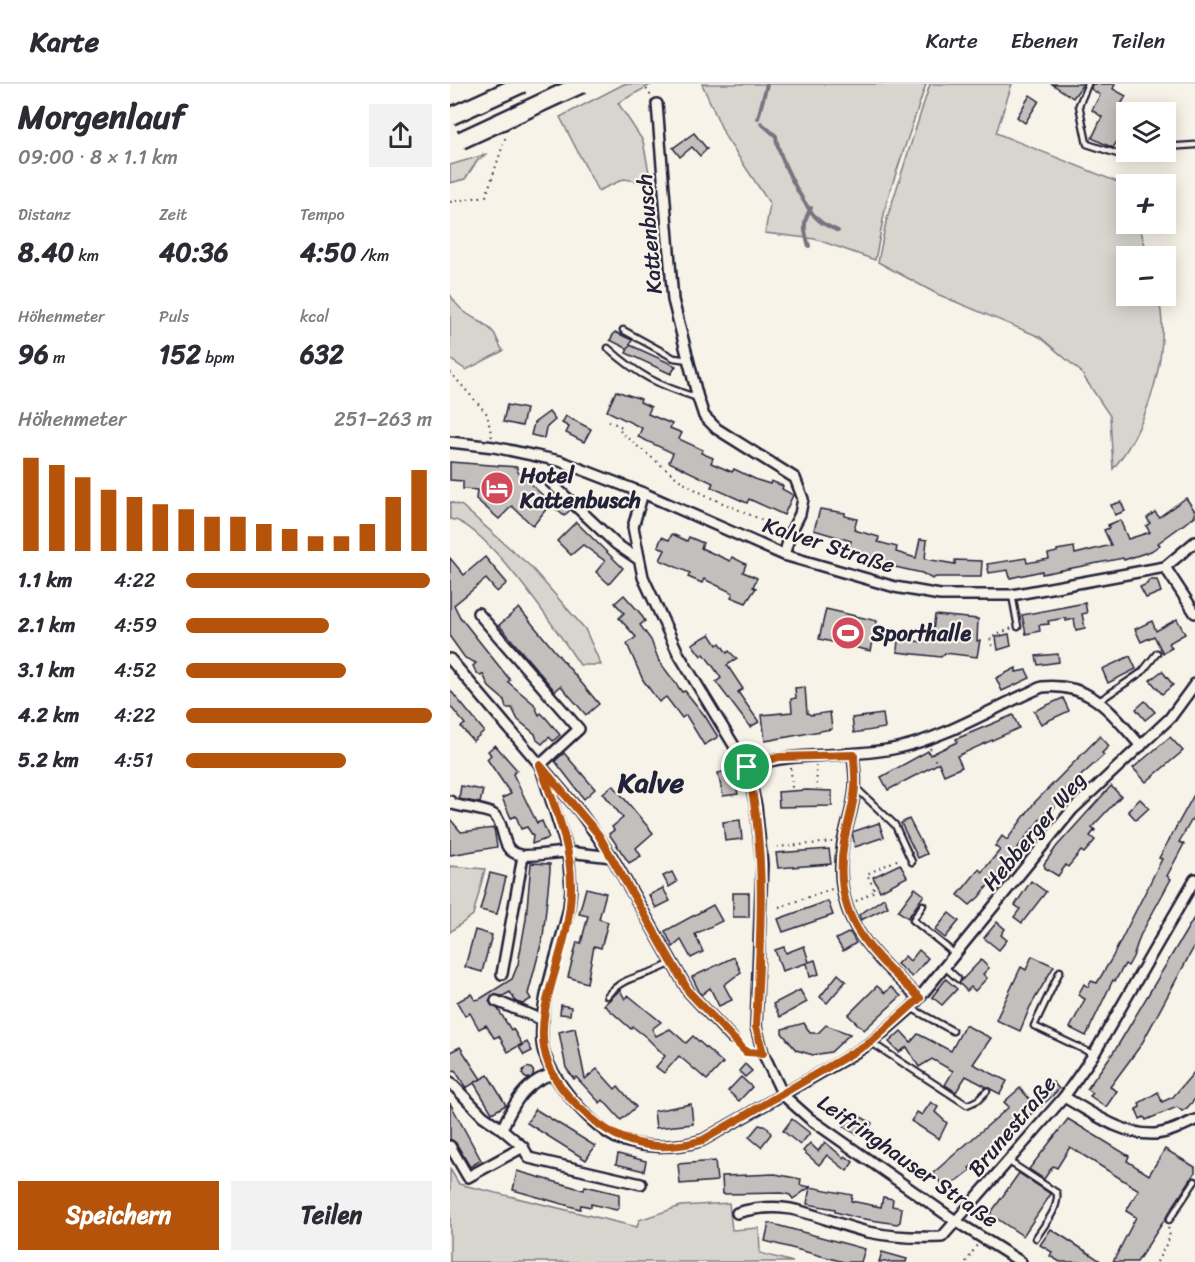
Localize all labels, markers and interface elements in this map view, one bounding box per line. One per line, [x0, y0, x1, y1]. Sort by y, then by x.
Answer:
text: Karte [30, 17, 99, 66]
text: Karte [926, 22, 978, 60]
text: Ebenen [1011, 22, 1078, 60]
text: Teilen [1111, 22, 1165, 60]
text: Morgenlauf [18, 88, 185, 146]
map controls [1116, 102, 1176, 306]
button: layers [1116, 102, 1176, 162]
button: share [369, 104, 432, 167]
text: 09:00 · 8 × 1.1 km [18, 140, 178, 175]
street label: Kattenbusch [624, 172, 674, 296]
button: + [1116, 174, 1176, 234]
text: Distanz [18, 200, 71, 229]
text: Zeit [159, 200, 187, 229]
text: Tempo [300, 200, 345, 229]
text: 8.40 [18, 229, 74, 275]
text: 40:36 [159, 229, 229, 275]
text: 4:50 [300, 229, 356, 275]
text: km [74, 241, 99, 270]
text: /km [356, 241, 389, 270]
button: − [1116, 246, 1176, 306]
text: Höhenmeter [18, 302, 104, 331]
text: Puls [159, 302, 189, 331]
text: kcal [300, 302, 329, 331]
text: 96 [18, 331, 49, 377]
text: 152 [159, 331, 201, 377]
text: 632 [300, 331, 344, 377]
text: m [49, 343, 65, 372]
text: bpm [201, 343, 235, 372]
text: Höhenmeter [18, 402, 126, 437]
text: 251–263 m [334, 402, 432, 437]
place label: Hotel Kattenbusch [519, 456, 641, 520]
hotel icon: Hotel Kattenbusch [479, 470, 515, 506]
street label: Kalver Straße [758, 505, 900, 585]
text: 1.1 km [18, 563, 72, 598]
text: 4:22 [114, 563, 156, 598]
text: 2.1 km [18, 608, 75, 643]
text: 4:59 [114, 608, 157, 643]
place label: Sporthalle [870, 614, 972, 653]
sports icon: Sporthalle [830, 615, 866, 651]
text: 3.1 km [18, 653, 75, 688]
text: 4:52 [114, 653, 156, 688]
text: 4.2 km [18, 698, 79, 733]
text: 4:22 [114, 698, 156, 733]
pin [721, 741, 772, 792]
text: 5.2 km [18, 743, 79, 778]
text: 4:51 [114, 743, 153, 778]
icon: arrive [730, 750, 763, 783]
district label: Kalve [617, 758, 685, 807]
street label: Hebberger Weg [972, 762, 1096, 900]
street label: Brunestraße [958, 1066, 1066, 1186]
street label: Leifringhauser Straße [809, 1084, 1007, 1238]
button: Speichern [18, 1181, 219, 1250]
button: Teilen [231, 1181, 432, 1250]

